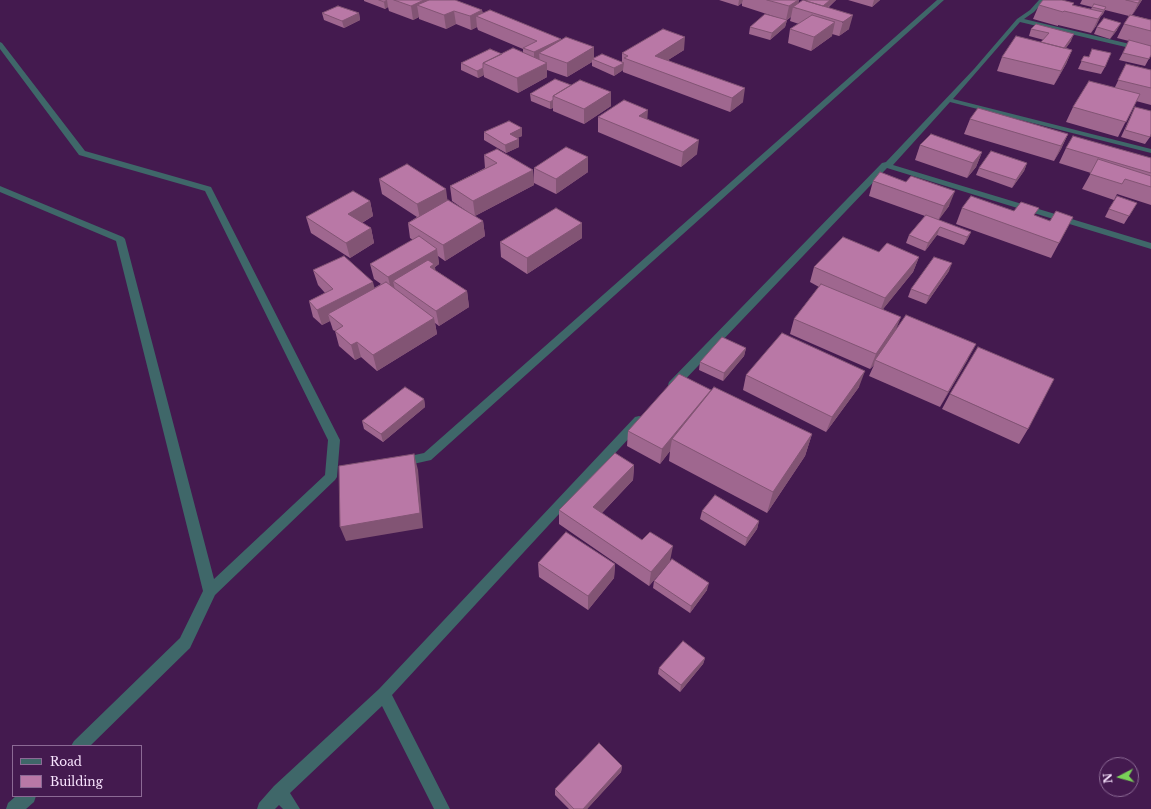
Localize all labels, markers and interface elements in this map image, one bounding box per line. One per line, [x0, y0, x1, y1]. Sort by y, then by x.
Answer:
legend [12, 745, 142, 797]
text: Road [50, 754, 82, 769]
north arrow [1099, 757, 1139, 797]
text: N [1101, 772, 1116, 784]
text: Building [50, 774, 103, 789]

